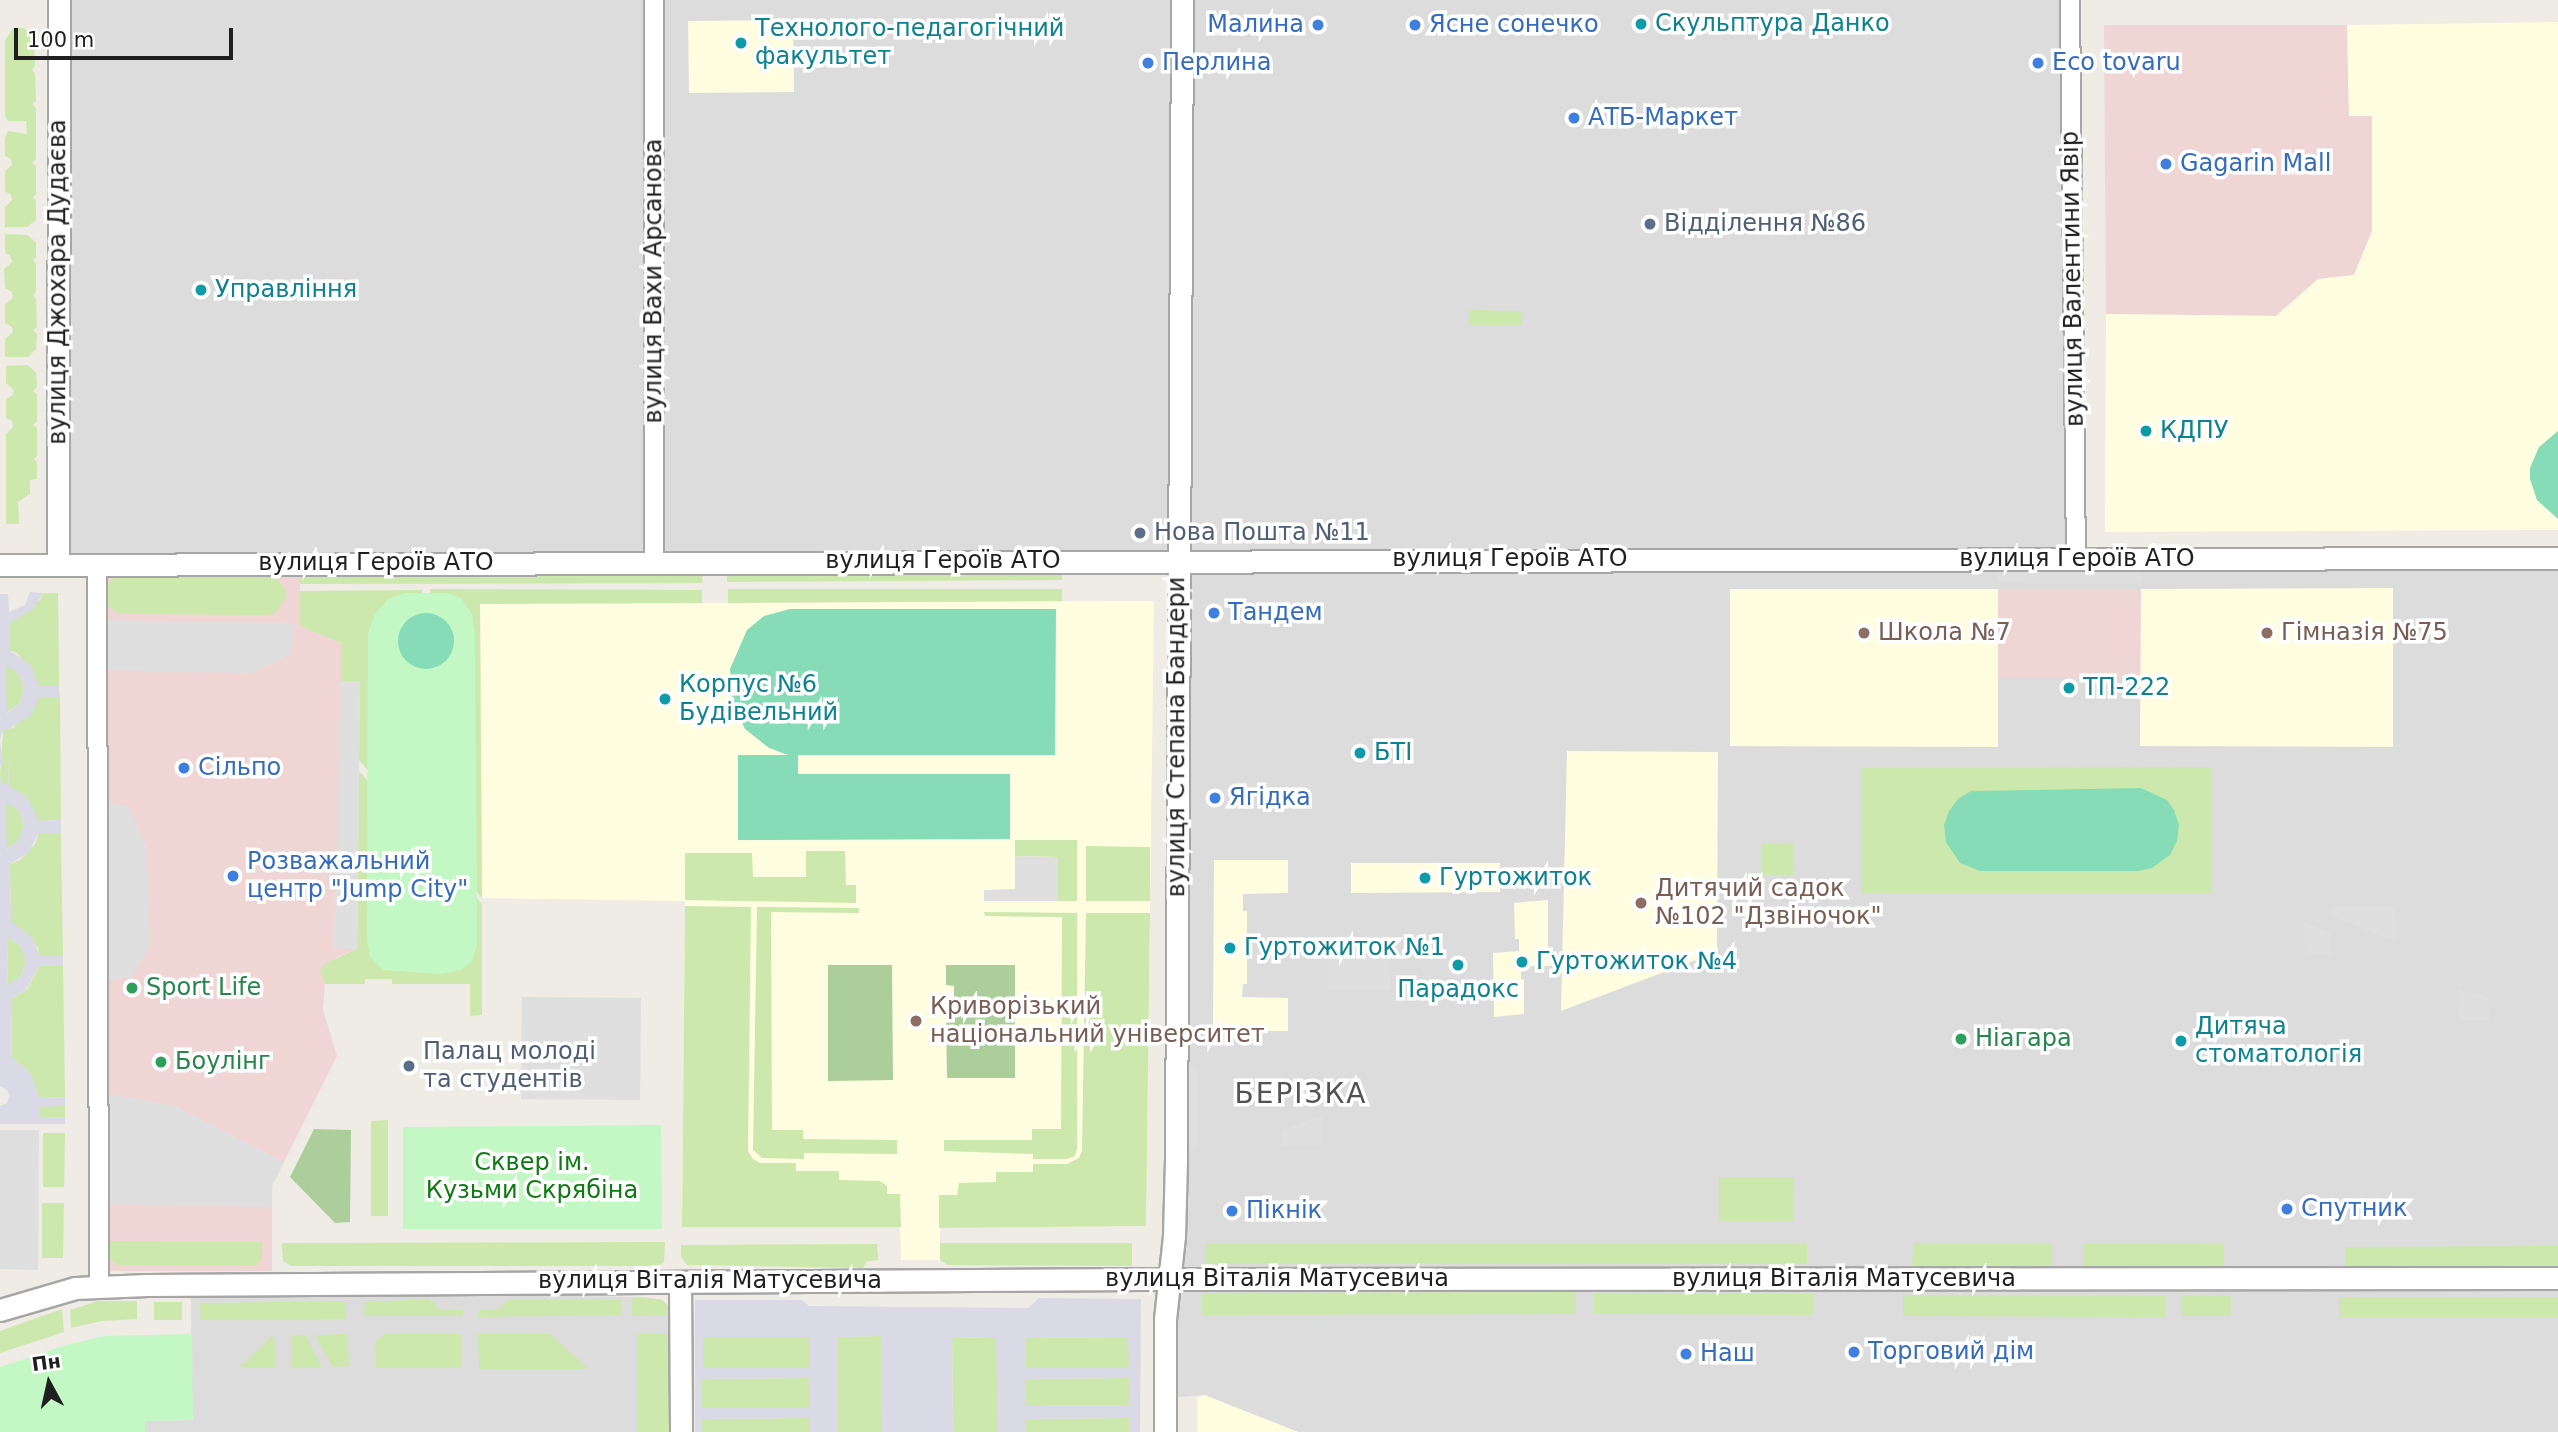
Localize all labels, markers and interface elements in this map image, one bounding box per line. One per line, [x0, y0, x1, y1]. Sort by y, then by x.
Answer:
place label: Скульптура Данко [1655, 10, 1890, 38]
place label: Малина [1207, 11, 1304, 39]
place label: Ясне сонечко [1429, 11, 1599, 39]
scale bar [18, 14, 236, 58]
place label: Технолого-педагогічний факультет [755, 15, 1064, 71]
marker: Скульптура Данко [1633, 16, 1649, 32]
marker: Малина [1310, 17, 1326, 33]
marker: Ясне сонечко [1407, 17, 1423, 33]
text: 100 m [27, 28, 94, 52]
marker: Технолого-педагогічний факультет [733, 35, 749, 51]
place label: Перлина [1162, 49, 1271, 77]
place label: Eco tovaru [2052, 49, 2181, 77]
marker: Перлина [1140, 55, 1156, 71]
marker: Eco tovaru [2030, 55, 2046, 71]
place label: АТБ-Маркет [1588, 104, 1738, 132]
marker: АТБ-Маркет [1566, 110, 1582, 126]
street label: вулиця Джохара Дудаєва [44, 119, 72, 445]
street label: вулиця Валентини Явір [2056, 131, 2090, 427]
street label: вулиця Вахи Арсанова [640, 138, 668, 424]
place label: Gagarin Mall [2180, 150, 2331, 178]
marker: Gagarin Mall [2158, 156, 2174, 172]
place label: Відділення №86 [1664, 210, 1866, 238]
marker: Відділення №86 [1642, 216, 1658, 232]
place label: Управління [215, 276, 357, 304]
marker: Управління [193, 282, 209, 298]
place label: КДПУ [2160, 417, 2228, 445]
marker: КДПУ [2138, 423, 2154, 439]
place label: Нова Пошта №11 [1154, 519, 1370, 547]
marker: Нова Пошта №11 [1132, 525, 1148, 541]
street label: вулиця Героїв АТО [1392, 545, 1628, 573]
street label: вулиця Героїв АТО [1959, 545, 2195, 573]
street label: вулиця Героїв АТО [825, 547, 1061, 575]
street label: вулиця Героїв АТО [258, 549, 494, 577]
street label: вулиця Степана Бандери [1163, 577, 1191, 897]
place label: Тандем [1228, 599, 1323, 627]
marker: Тандем [1206, 605, 1222, 621]
place label: Школа №7 [1878, 619, 2011, 647]
place label: Гімназія №75 [2281, 619, 2448, 647]
marker: Школа №7 [1856, 625, 1872, 641]
marker: Гімназія №75 [2259, 625, 2275, 641]
place label: Корпус №6 Будівельний [679, 671, 838, 727]
place label: ТП-222 [2083, 674, 2170, 702]
marker: ТП-222 [2061, 680, 2077, 696]
marker: Корпус №6 Будівельний [657, 691, 673, 707]
place label: БТІ [1374, 739, 1412, 767]
marker: БТІ [1352, 745, 1368, 761]
place label: Сільпо [198, 754, 281, 782]
marker: Сільпо [176, 760, 192, 776]
place label: Ягідка [1229, 784, 1311, 812]
marker: Ягідка [1207, 790, 1223, 806]
place label: Розважальний центр "Jump City" [247, 848, 468, 904]
place label: Гуртожиток [1439, 864, 1592, 892]
marker: Розважальний центр "Jump City" [225, 868, 241, 884]
marker: Гуртожиток [1417, 870, 1433, 886]
place label: Дитячий садок №102 "Дзвіночок" [1655, 875, 1882, 931]
marker: Дитячий садок №102 "Дзвіночок" [1633, 895, 1649, 911]
place label: Гуртожиток №1 [1244, 934, 1445, 962]
marker: Гуртожиток №1 [1222, 940, 1238, 956]
place label: Гуртожиток №4 [1536, 948, 1737, 976]
marker: Гуртожиток №4 [1514, 954, 1530, 970]
marker: Парадокс [1450, 957, 1466, 973]
place label: Sport Life [146, 974, 261, 1002]
place label: Парадокс [1397, 976, 1519, 1004]
marker: Sport Life [124, 980, 140, 996]
place label: Криворізький національний університет [930, 993, 1265, 1049]
marker: Криворізький національний університет [908, 1013, 924, 1029]
place label: Дитяча стоматологія [2195, 1013, 2362, 1069]
place label: Ніагара [1975, 1025, 2072, 1053]
marker: Ніагара [1953, 1031, 1969, 1047]
marker: Дитяча стоматологія [2173, 1033, 2189, 1049]
place label: Палац молоді та студентів [423, 1038, 596, 1094]
place label: Боулінг [175, 1048, 271, 1076]
marker: Боулінг [153, 1054, 169, 1070]
marker: Палац молоді та студентів [401, 1058, 417, 1074]
district label: БЕРІЗКА [1235, 1077, 1367, 1111]
park label: Сквер ім. Кузьми Скрябіна [426, 1149, 638, 1205]
place label: Спутник [2301, 1195, 2407, 1223]
place label: Пікнік [1246, 1197, 1322, 1225]
marker: Спутник [2279, 1201, 2295, 1217]
marker: Пікнік [1224, 1203, 1240, 1219]
street label: вулиця Віталія Матусевича [1105, 1265, 1449, 1293]
street label: вулиця Віталія Матусевича [1672, 1265, 2016, 1293]
street label: вулиця Віталія Матусевича [538, 1267, 882, 1295]
place label: Торговий дім [1868, 1338, 2034, 1366]
place label: Наш [1700, 1340, 1755, 1368]
marker: Торговий дім [1846, 1344, 1862, 1360]
marker: Наш [1678, 1346, 1694, 1362]
north arrow [14, 1348, 84, 1418]
text: Пн [30, 1349, 62, 1375]

